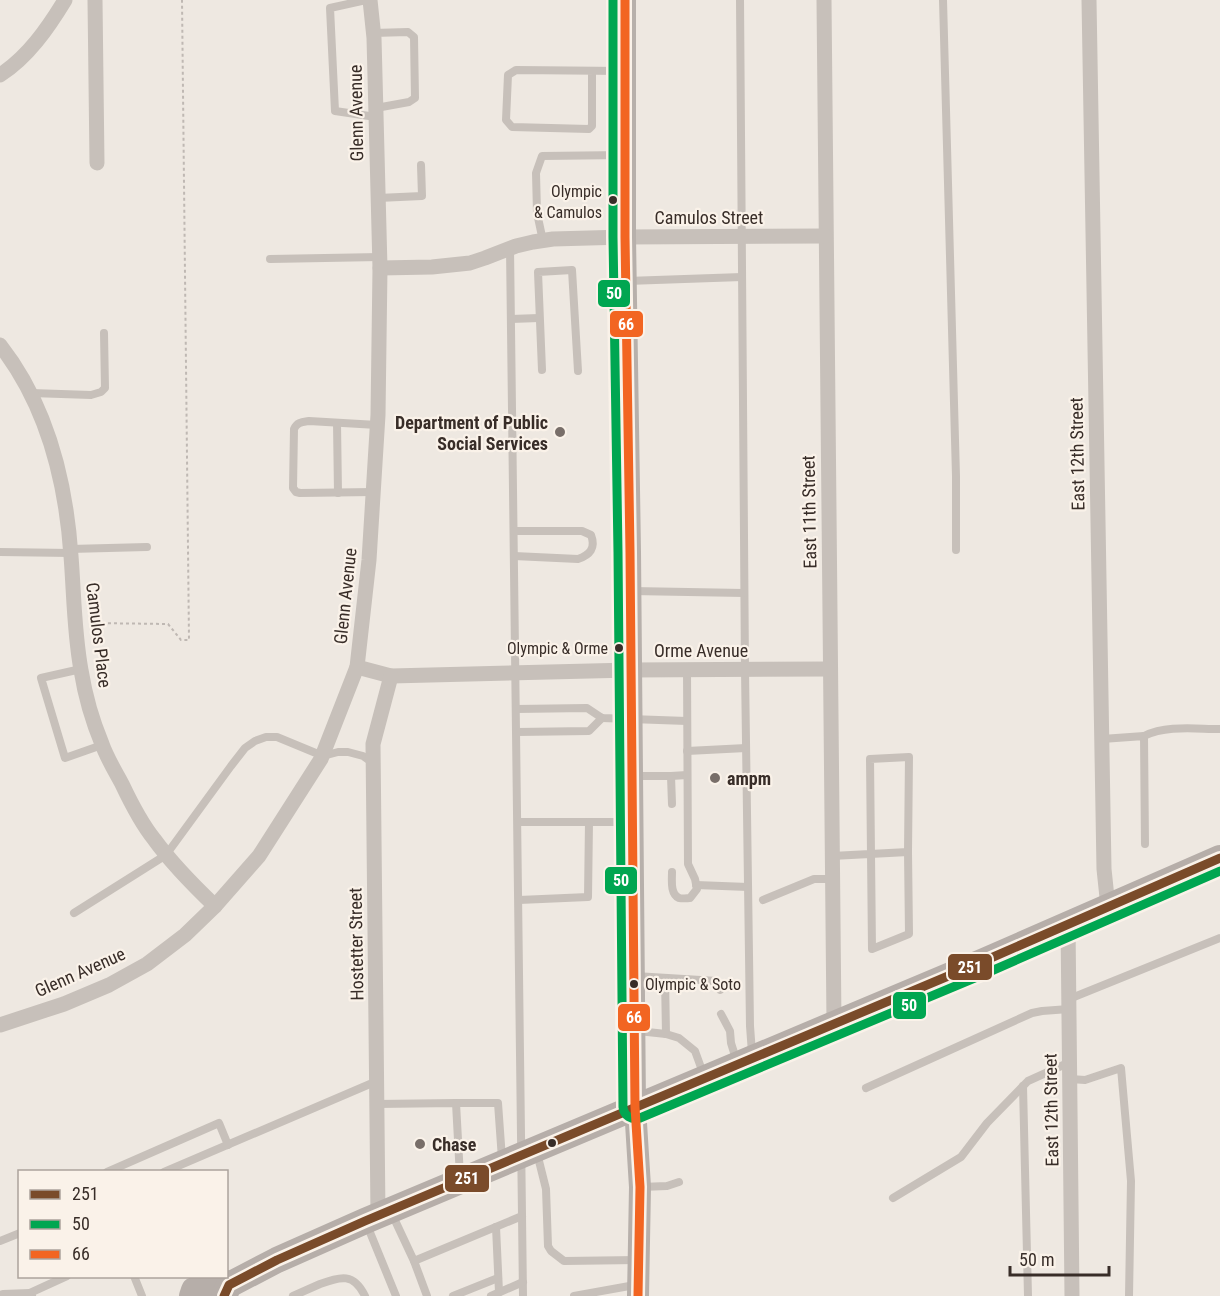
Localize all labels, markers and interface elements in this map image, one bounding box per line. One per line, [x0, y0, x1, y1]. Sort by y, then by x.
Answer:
street label: Glenn Avenue [345, 65, 367, 161]
place label: Olympic & Camulos [534, 182, 602, 222]
marker: Olympic & Camulos [607, 194, 619, 206]
street label: Camulos Street [655, 207, 763, 228]
line badge: 50 [597, 279, 631, 308]
text: 50 [606, 284, 622, 303]
line badge: 66 [609, 310, 644, 338]
text: 66 [618, 315, 634, 334]
street label: East 12th Street [1066, 397, 1088, 511]
place label: Department of Public Social Services [395, 412, 548, 454]
marker: Department of Public Social Services [553, 425, 567, 439]
street label: East 11th Street [798, 455, 820, 569]
street label: Glenn Avenue [330, 547, 360, 645]
street label: Camulos Place [82, 581, 116, 689]
place label: Olympic & Orme [507, 639, 608, 658]
street label: Orme Avenue [654, 640, 748, 661]
marker: Olympic & Orme [613, 642, 625, 654]
place label: ampm [727, 768, 771, 789]
marker: ampm [708, 771, 722, 785]
line badge: 50 [604, 866, 638, 895]
text: 50 [613, 871, 629, 890]
street label: Hostetter Street [345, 887, 367, 1001]
street label: Glenn Avenue [32, 943, 128, 1001]
line badge: 251 [947, 953, 993, 981]
text: 251 [958, 958, 982, 977]
place label: Olympic & Soto [645, 975, 741, 994]
marker: Olympic & Soto [628, 978, 640, 990]
line badge: 50 [892, 991, 927, 1020]
text: 50 [901, 996, 917, 1015]
line badge: 66 [617, 1003, 651, 1032]
text: 66 [626, 1008, 642, 1027]
street label: East 12th Street [1040, 1053, 1062, 1167]
place label: Chase [432, 1134, 477, 1155]
marker: Chase [413, 1137, 427, 1151]
unlabelled marker [546, 1137, 558, 1149]
line badge: 251 [444, 1164, 490, 1193]
text: 251 [455, 1169, 479, 1188]
legend [18, 1170, 228, 1278]
text: 251 [72, 1183, 99, 1204]
text: 50 [72, 1213, 90, 1234]
scale bar [1010, 1239, 1109, 1277]
text: 66 [72, 1243, 90, 1264]
text: 50 m [1019, 1249, 1054, 1270]

